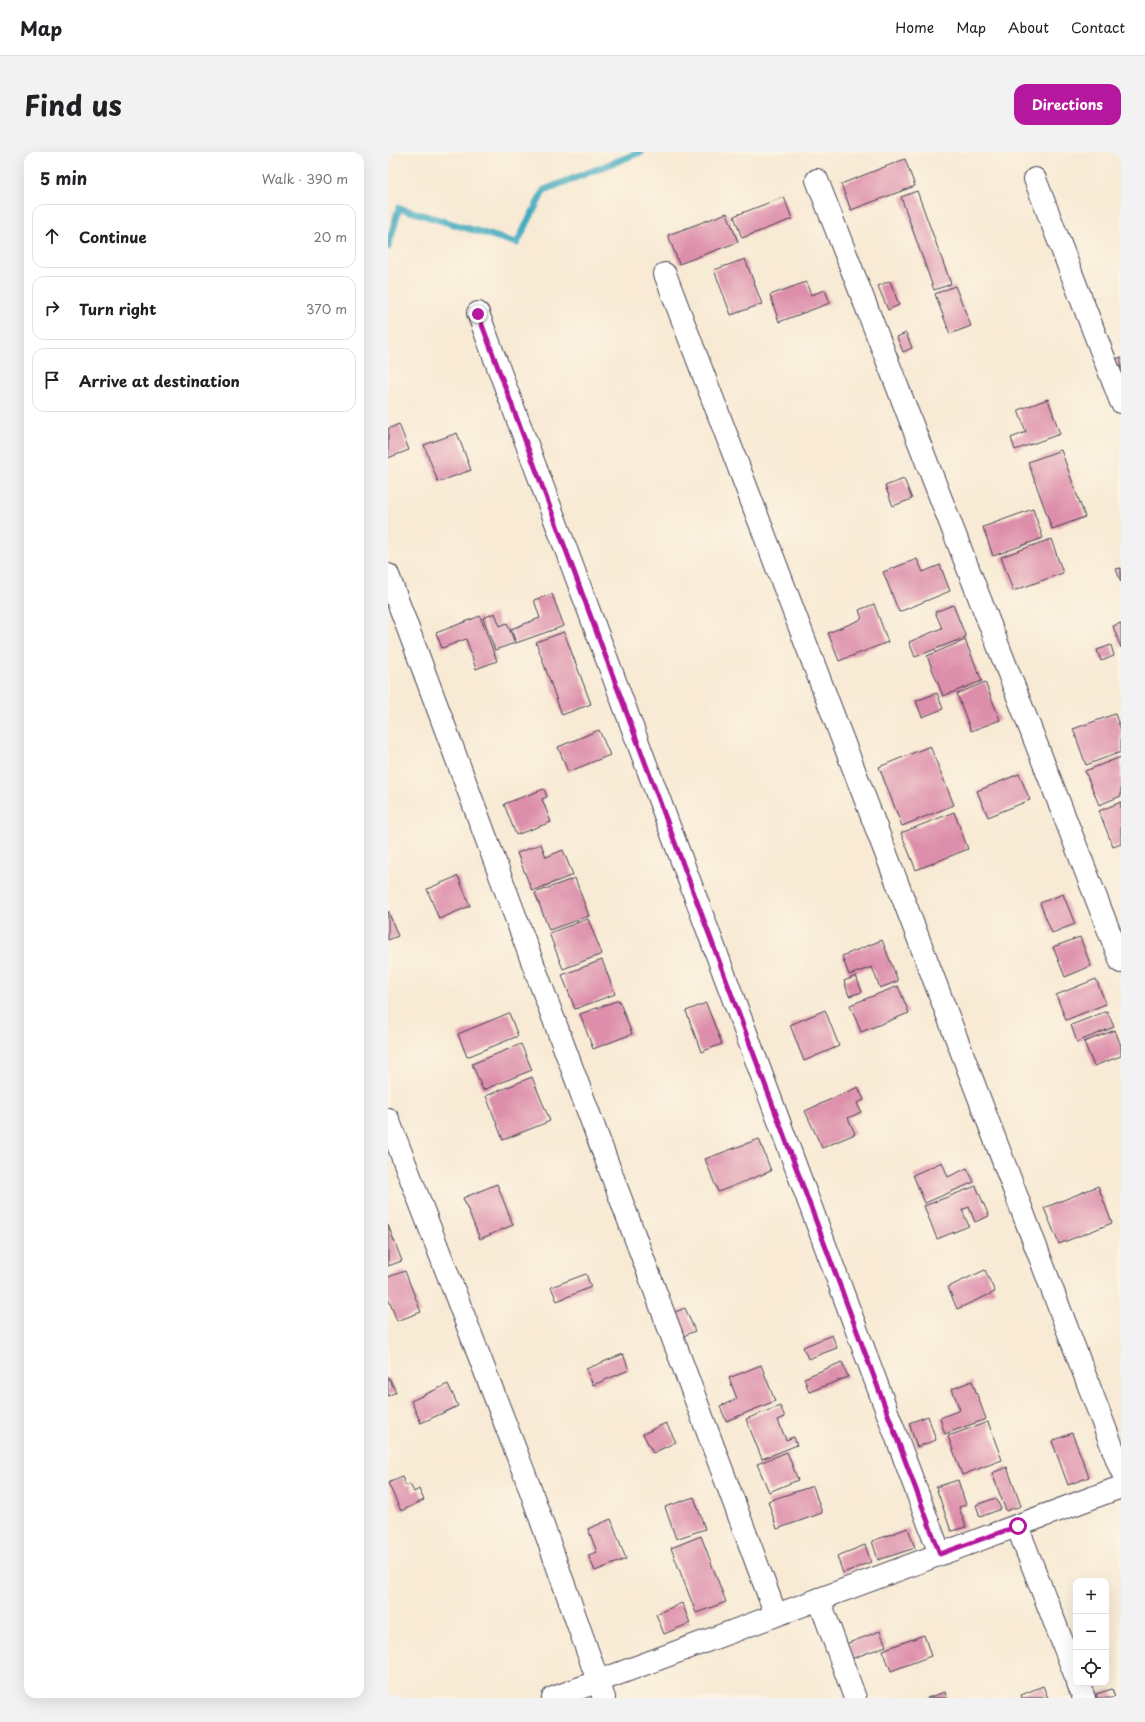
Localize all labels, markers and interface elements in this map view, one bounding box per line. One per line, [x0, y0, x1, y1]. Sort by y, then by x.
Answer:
text: Map [20, 14, 62, 42]
text: Home [895, 17, 934, 38]
text: Map [956, 17, 986, 38]
text: About [1008, 17, 1049, 38]
text: Contact [1071, 17, 1125, 38]
text: Find us [24, 83, 122, 126]
button: Directions [1014, 84, 1121, 125]
text: 5 min [40, 165, 87, 191]
text: Walk · 390 m [262, 169, 348, 188]
icon: ahead [41, 225, 63, 247]
text: Continue [79, 225, 147, 248]
text: 20 m [313, 227, 347, 246]
icon: right [41, 297, 63, 319]
text: Turn right [79, 297, 156, 320]
text: 370 m [306, 299, 347, 318]
route end [469, 305, 487, 323]
icon: arrive [41, 369, 63, 391]
text: Arrive at destination [79, 369, 240, 392]
route start [1009, 1517, 1027, 1535]
map controls [1073, 1578, 1109, 1686]
button: + [1073, 1578, 1109, 1614]
button: − [1073, 1614, 1109, 1650]
button: locate [1073, 1650, 1109, 1686]

